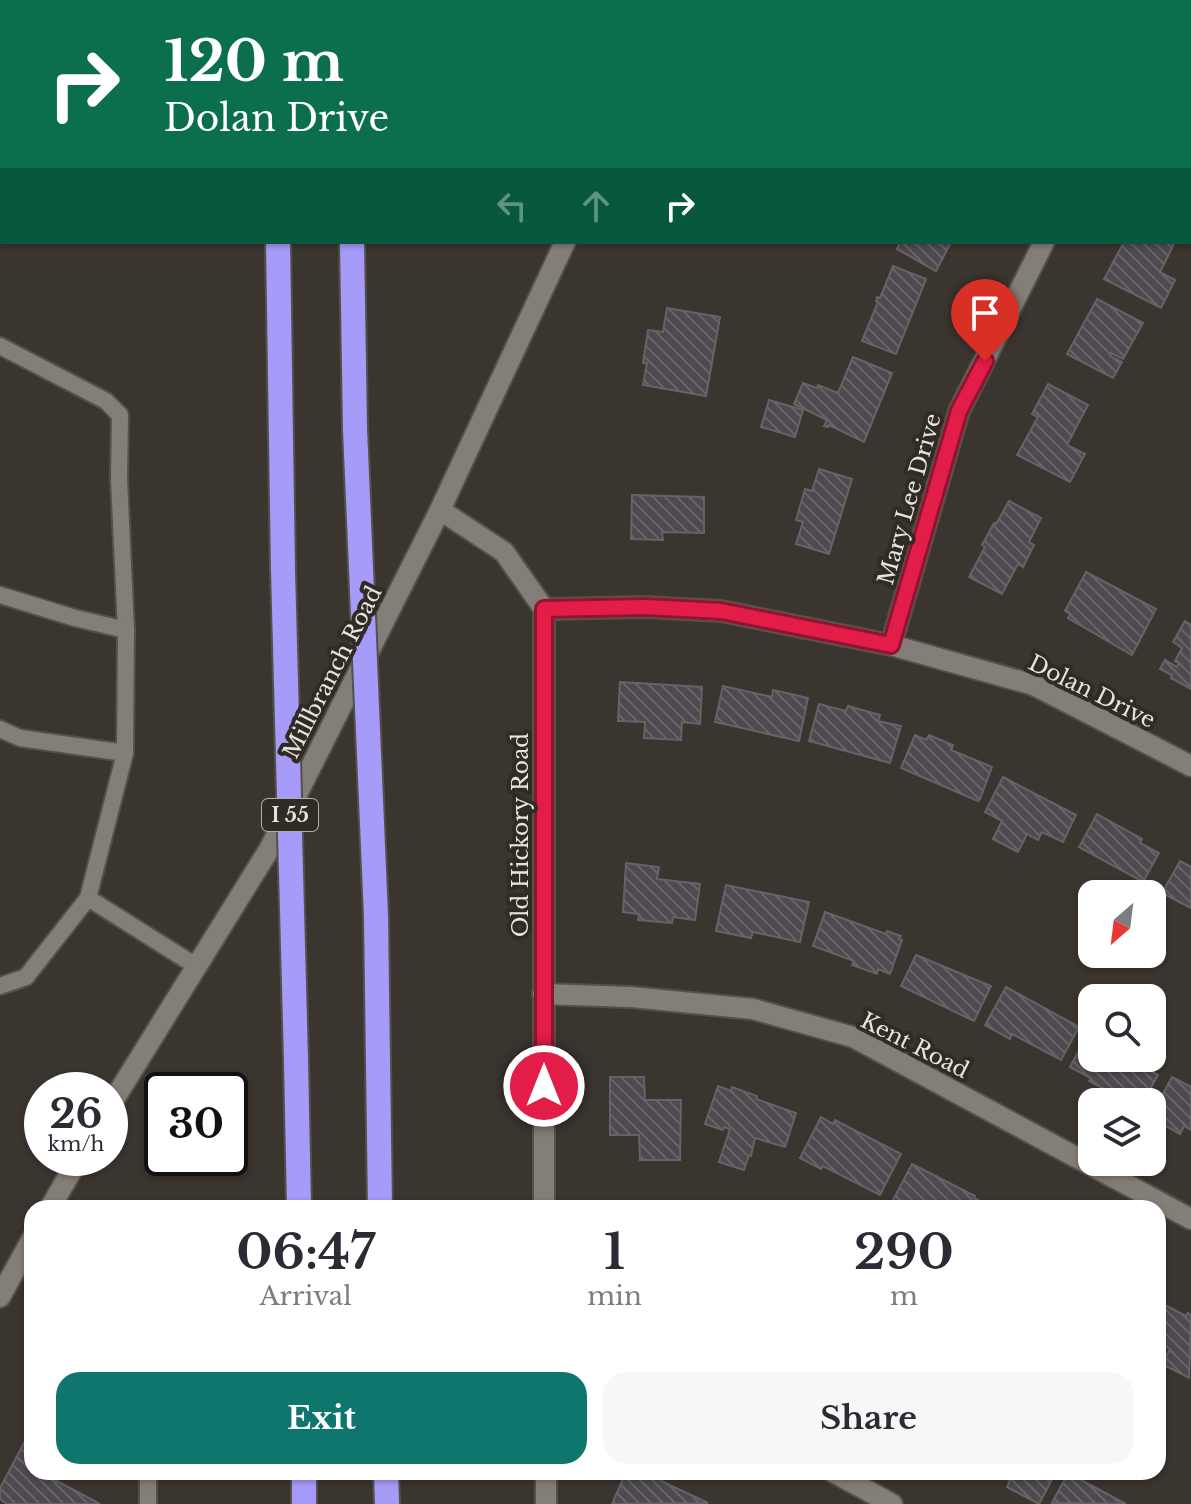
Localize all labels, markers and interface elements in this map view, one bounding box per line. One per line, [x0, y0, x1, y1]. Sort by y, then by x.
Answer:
text: 120 m [164, 27, 344, 96]
icon: right [32, 32, 136, 136]
text: Dolan Drive [164, 96, 389, 141]
icon: left [490, 184, 534, 228]
icon: ahead [574, 184, 618, 228]
icon: right [658, 184, 702, 228]
pin [951, 279, 1019, 361]
icon: arrive [963, 291, 1007, 335]
street label: Mary Lee Drive [872, 410, 947, 588]
street label: Millbranch Road [277, 581, 388, 763]
street label: Dolan Drive [1024, 649, 1160, 734]
street label: Old Hickory Road [507, 733, 534, 937]
road number: I 55 [262, 799, 318, 831]
north arrow [1078, 880, 1166, 968]
map controls [1078, 880, 1166, 1176]
button: search [1078, 984, 1166, 1072]
street label: Kent Road [856, 1007, 973, 1084]
position arrow [502, 1044, 586, 1128]
speed limit sign: 30 [144, 1072, 248, 1176]
button: layers [1078, 1088, 1166, 1176]
text: 26 [50, 1089, 103, 1139]
text: km/h [48, 1132, 104, 1156]
text: 06:47 [236, 1222, 375, 1282]
text: 1 [604, 1222, 625, 1282]
text: 290 [854, 1222, 954, 1282]
text: Arrival [260, 1280, 352, 1312]
text: min [587, 1280, 642, 1312]
text: m [890, 1280, 918, 1312]
button: Exit [56, 1372, 587, 1464]
button: Share [603, 1372, 1134, 1464]

